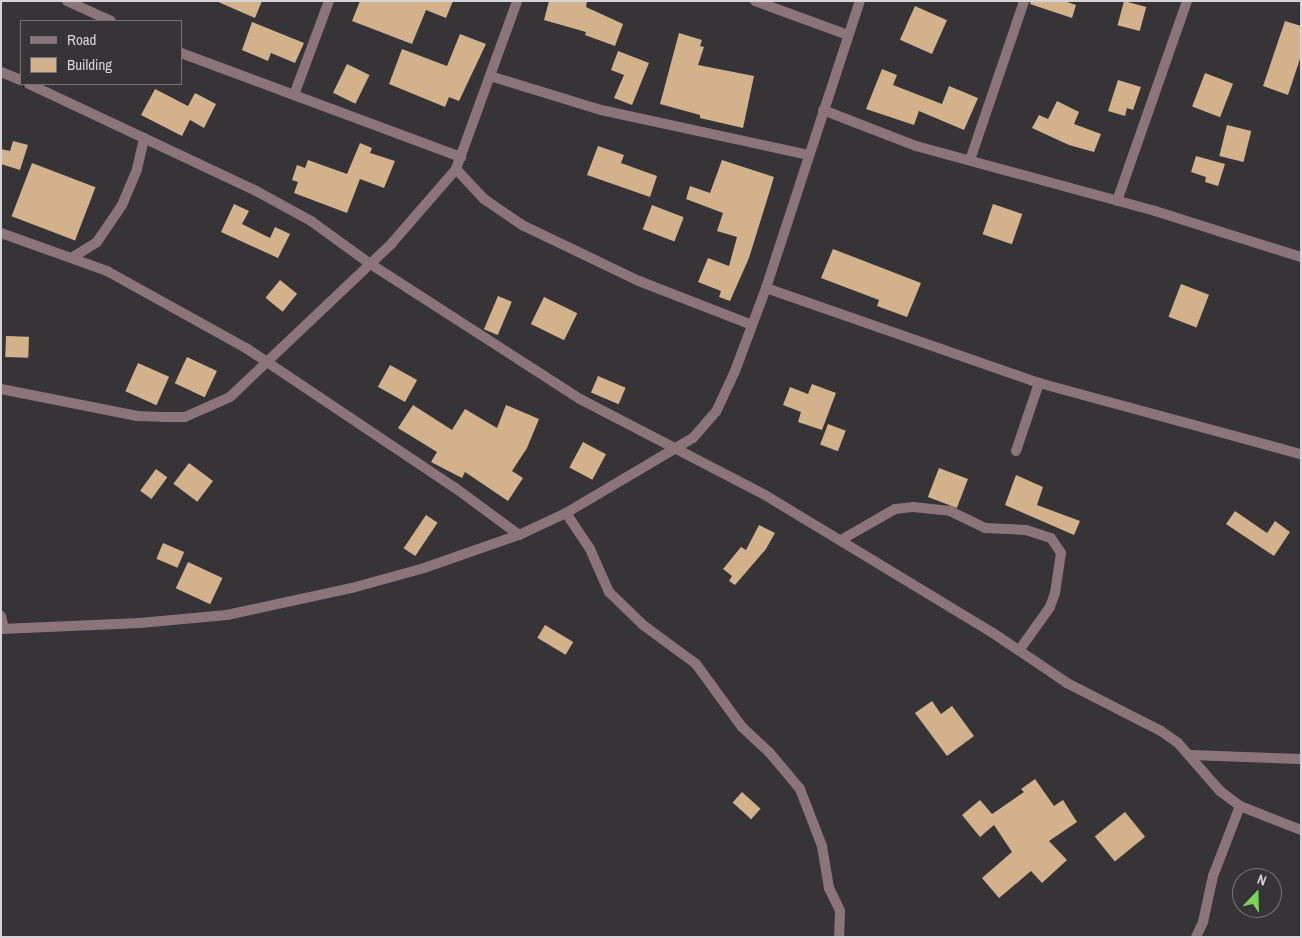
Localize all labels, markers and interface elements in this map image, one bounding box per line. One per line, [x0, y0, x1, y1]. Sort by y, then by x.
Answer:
legend [20, 20, 182, 85]
text: Road [67, 29, 96, 50]
text: Building [67, 54, 112, 75]
north arrow [1232, 868, 1282, 918]
text: N [1255, 870, 1269, 890]

